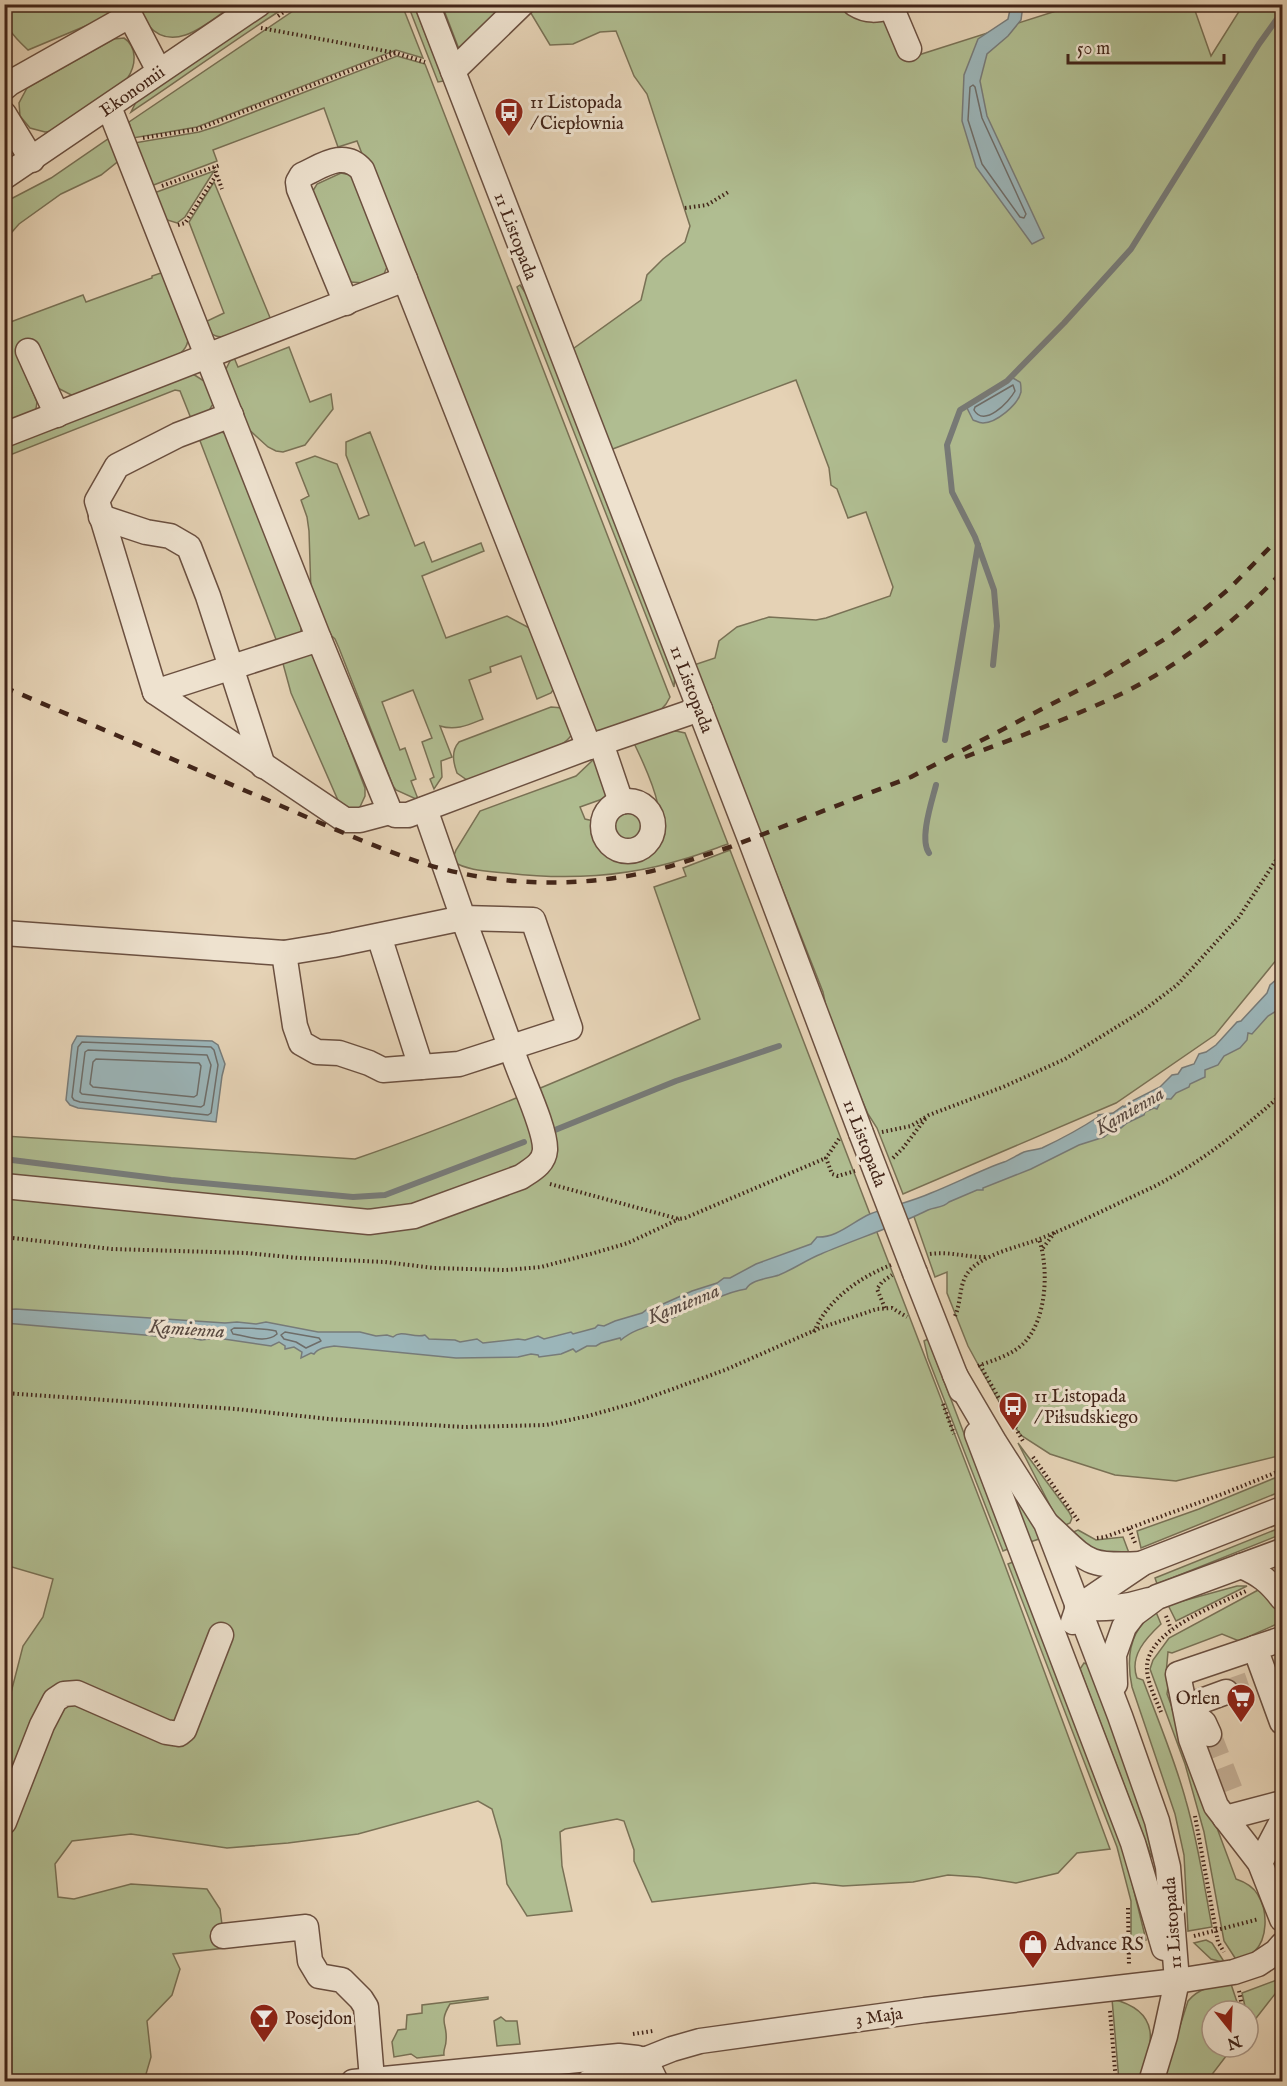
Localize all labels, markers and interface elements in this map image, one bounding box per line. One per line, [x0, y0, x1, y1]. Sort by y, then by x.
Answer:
scale bar [1068, 27, 1224, 65]
text: 50 m [1077, 38, 1110, 61]
street label: Ekonomii [96, 61, 170, 123]
place label: 11 Listopada / Ciepłownia [530, 92, 624, 136]
bus stop icon: 11 Listopada / Ciepłownia [493, 96, 525, 138]
street label: 11 Listopada [487, 189, 542, 284]
street label: 11 Listopada [663, 642, 718, 737]
water label: Kamienna [1090, 1081, 1169, 1142]
street label: 11 Listopada [836, 1096, 891, 1191]
water label: Kamienna [643, 1279, 724, 1331]
water label: Kamienna [147, 1314, 226, 1345]
place label: 11 Listopada / Piłsudskiego [1034, 1386, 1138, 1430]
bus stop icon: 11 Listopada / Piłsudskiego [997, 1390, 1029, 1432]
supermarket icon: Orlen [1225, 1682, 1257, 1724]
place label: Orlen [1176, 1688, 1220, 1711]
street label: 11 Listopada [1159, 1876, 1188, 1970]
shop icon: Advance RS [1017, 1928, 1049, 1970]
place label: Advance RS [1053, 1934, 1144, 1957]
north arrow [1200, 1999, 1260, 2059]
bar icon: Posejdon [248, 2002, 280, 2044]
street label: 3 Maja [854, 2003, 904, 2032]
place label: Posejdon [285, 2008, 353, 2031]
text: N [1224, 2029, 1245, 2053]

